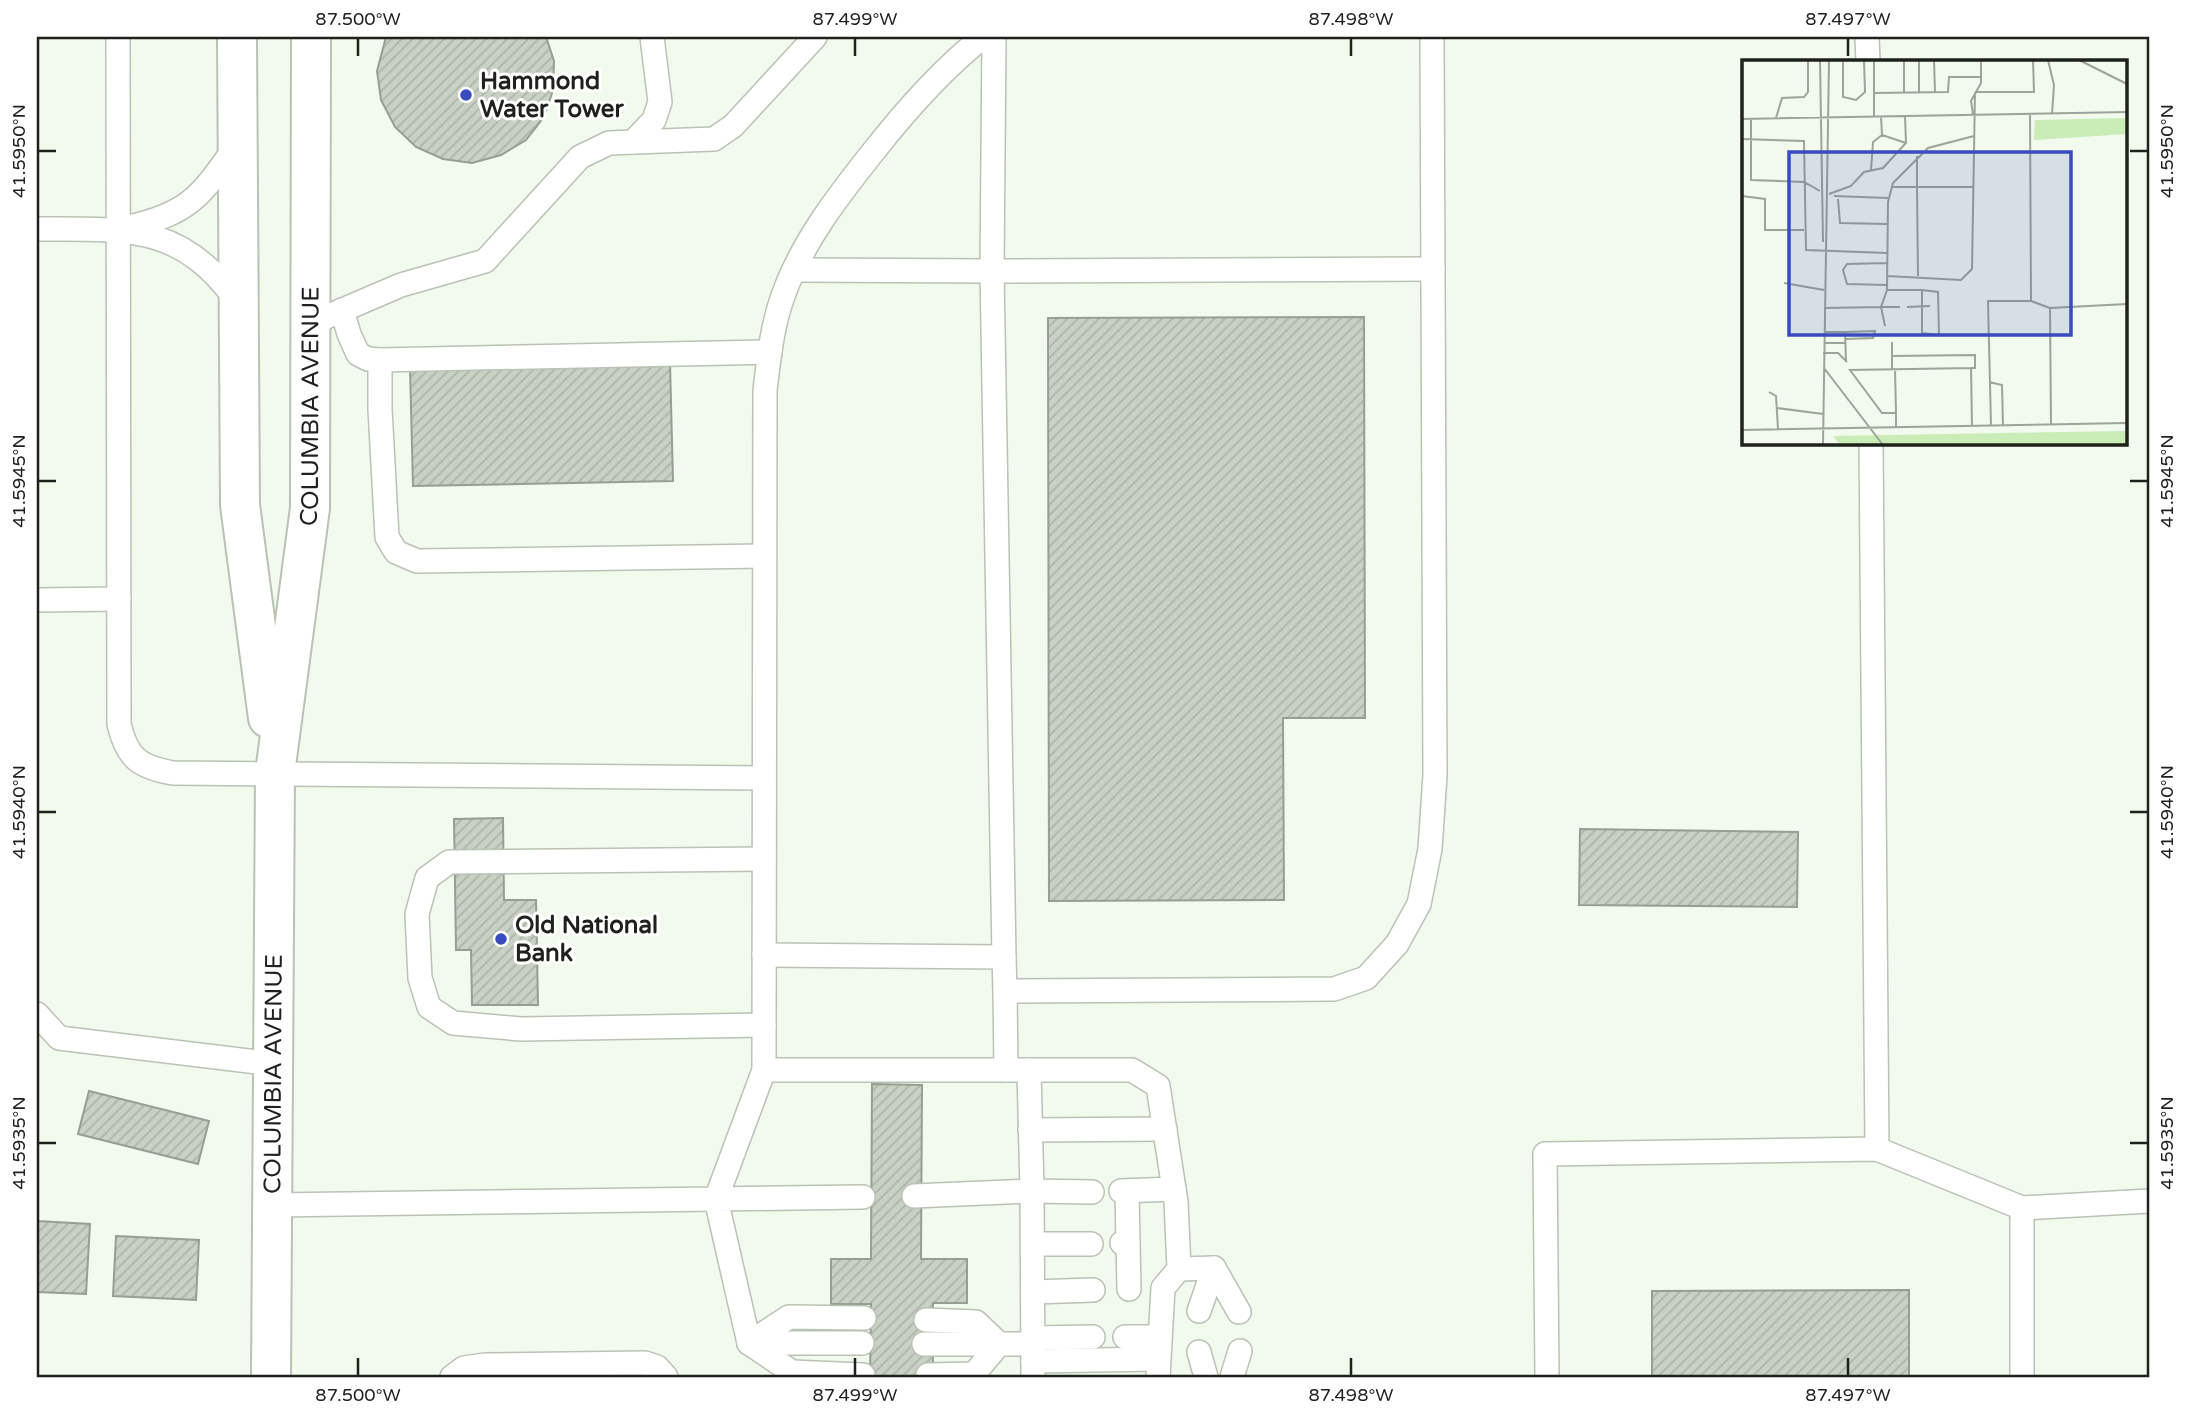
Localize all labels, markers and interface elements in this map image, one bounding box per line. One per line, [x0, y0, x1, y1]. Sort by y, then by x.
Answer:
text: 87.500°W [315, 8, 401, 30]
text: 87.499°W [813, 8, 897, 30]
text: 87.498°W [1309, 8, 1393, 30]
text: 87.497°W [1805, 8, 1891, 30]
inset map [1742, 60, 2126, 444]
place label: Hammond Water Tower [480, 67, 624, 124]
marker: Hammond Water Tower [458, 87, 474, 103]
text: 41.5950°N [8, 104, 30, 198]
text: 41.5950°N [2156, 104, 2178, 198]
street label: COLUMBIA AVENUE [293, 286, 325, 528]
text: 41.5945°N [8, 434, 30, 528]
text: 41.5945°N [2156, 434, 2178, 528]
text: 41.5940°N [8, 765, 30, 859]
text: 41.5940°N [2156, 765, 2178, 859]
place label: Old National Bank [515, 911, 658, 968]
marker: Old National Bank [493, 931, 509, 947]
street label: COLUMBIA AVENUE [258, 954, 288, 1194]
text: 41.5935°N [8, 1096, 30, 1190]
text: 41.5935°N [2156, 1096, 2178, 1190]
text: 87.500°W [315, 1384, 401, 1406]
text: 87.499°W [813, 1384, 897, 1406]
text: 87.498°W [1309, 1384, 1393, 1406]
text: 87.497°W [1805, 1384, 1891, 1406]

